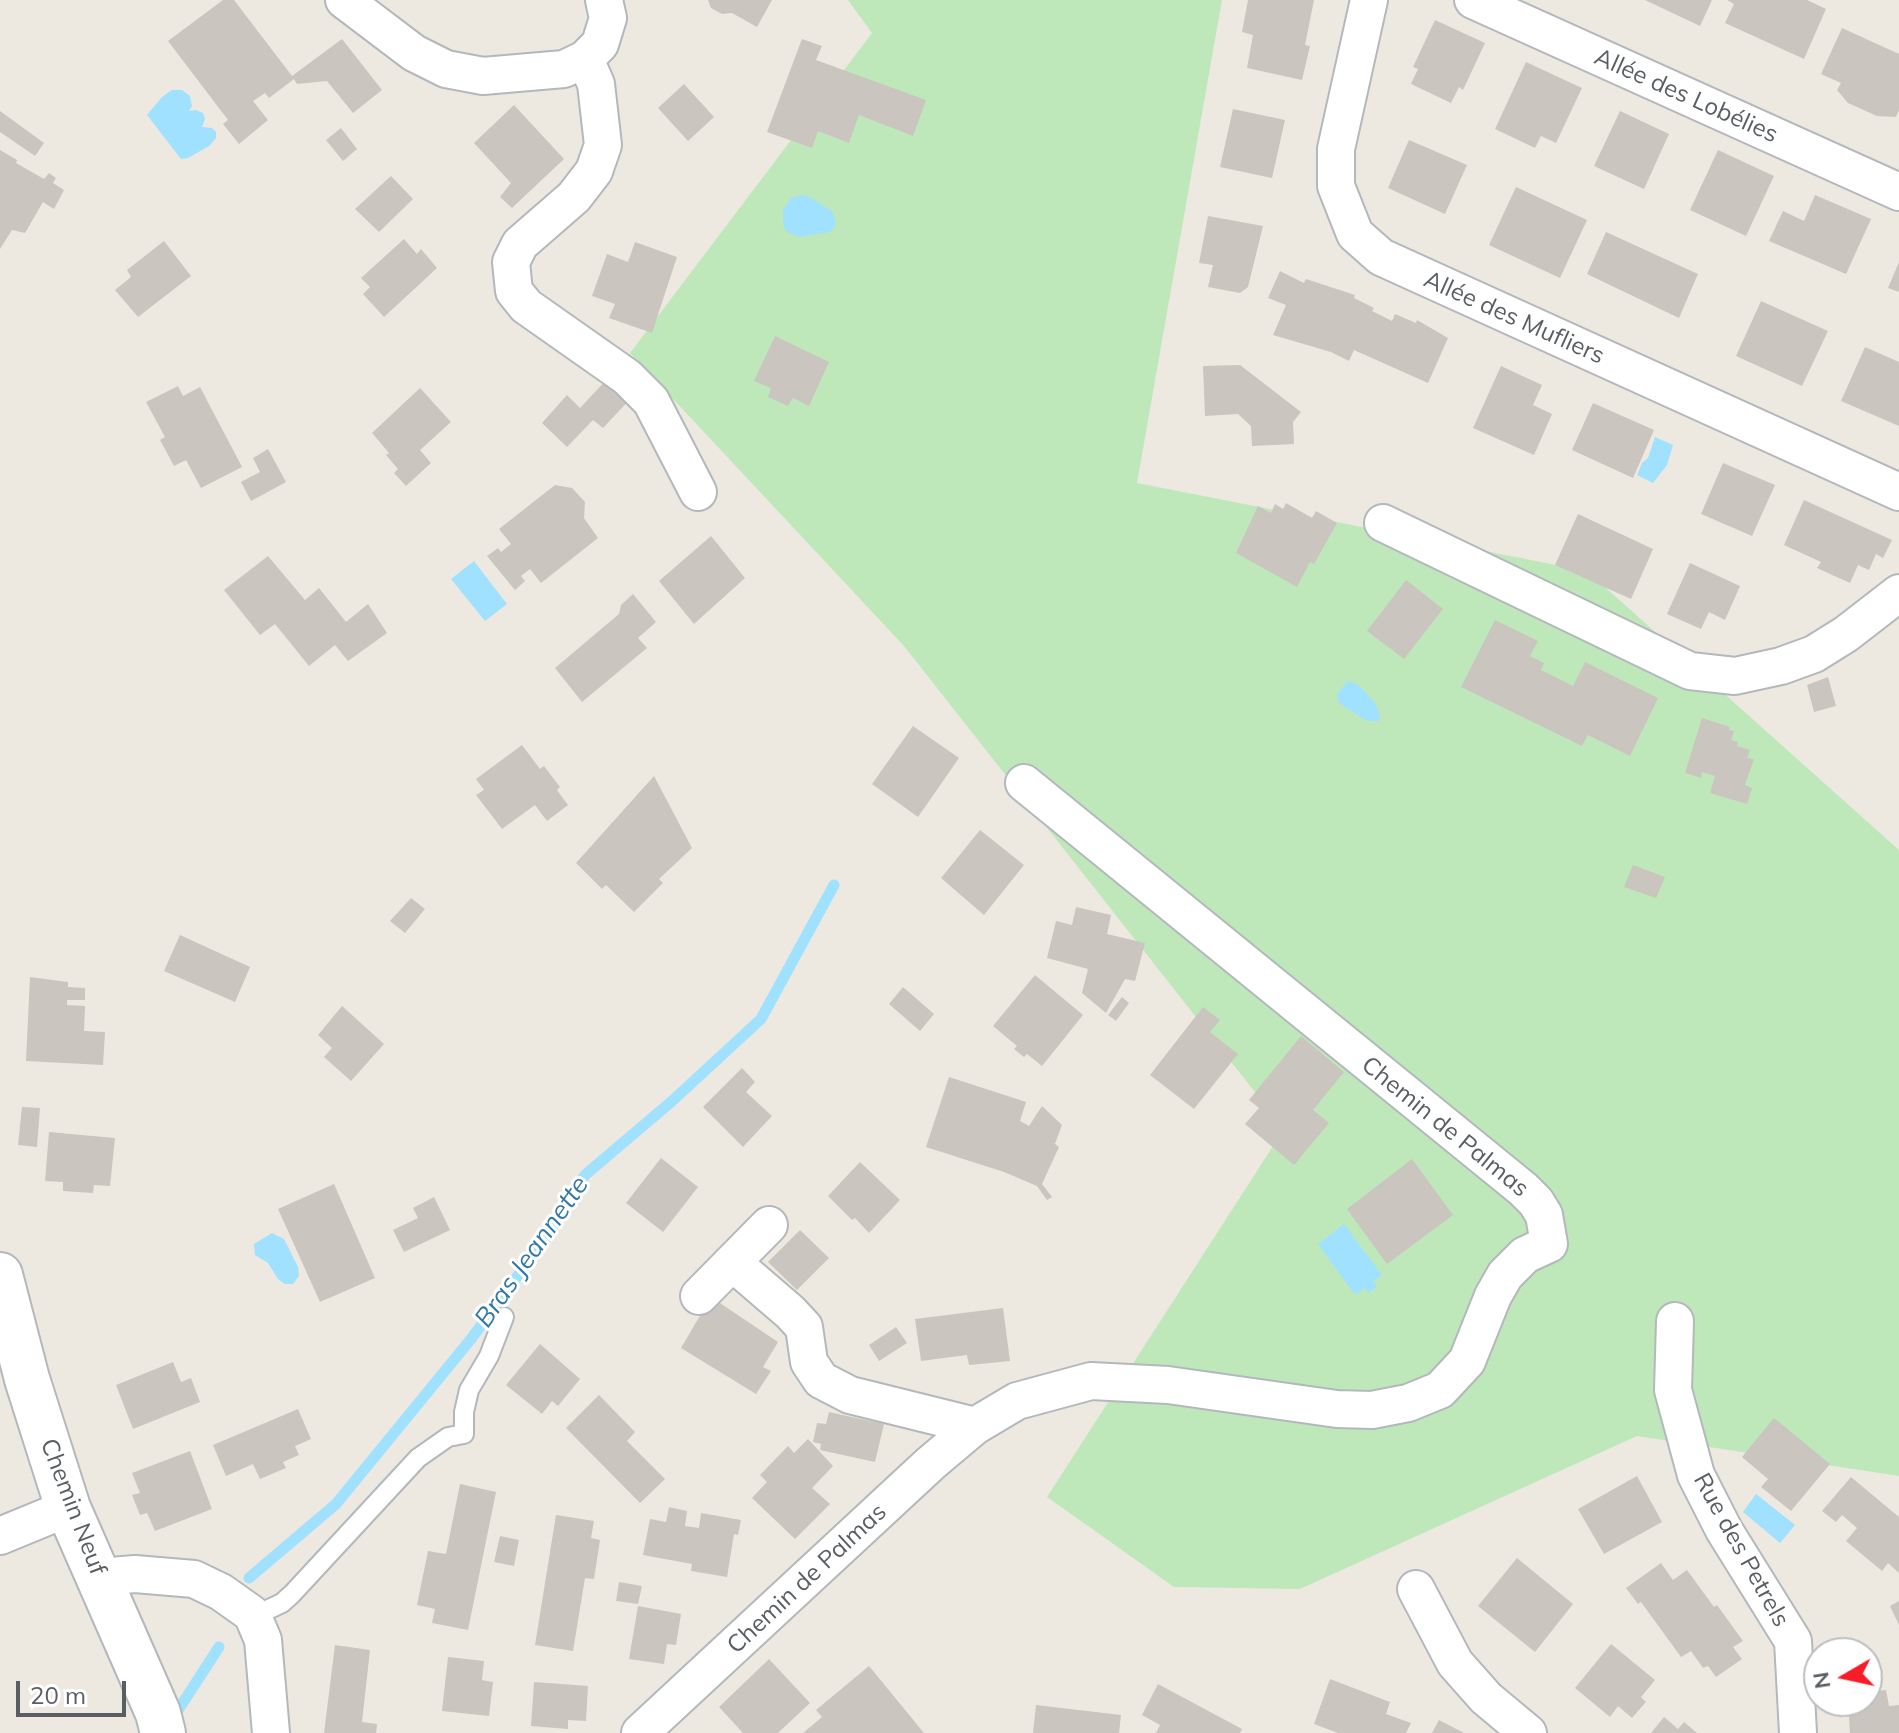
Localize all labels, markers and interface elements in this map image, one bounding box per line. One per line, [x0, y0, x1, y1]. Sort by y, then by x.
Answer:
street label: Allée des Lobélies [1590, 43, 1782, 149]
street label: Allée des Mufliers [1419, 265, 1609, 371]
street label: Chemin de Palmas [1356, 1051, 1534, 1203]
water label: Bras Jeannette [468, 1171, 596, 1333]
street label: Chemin Neuf [34, 1435, 112, 1579]
street label: Rue des Petrels [1687, 1468, 1795, 1632]
street label: Chemin de Palmas [722, 1498, 892, 1660]
north arrow [1803, 1637, 1883, 1717]
scale bar [20, 1665, 130, 1715]
text: N [1806, 1670, 1836, 1691]
text: 20 m [30, 1680, 86, 1710]

